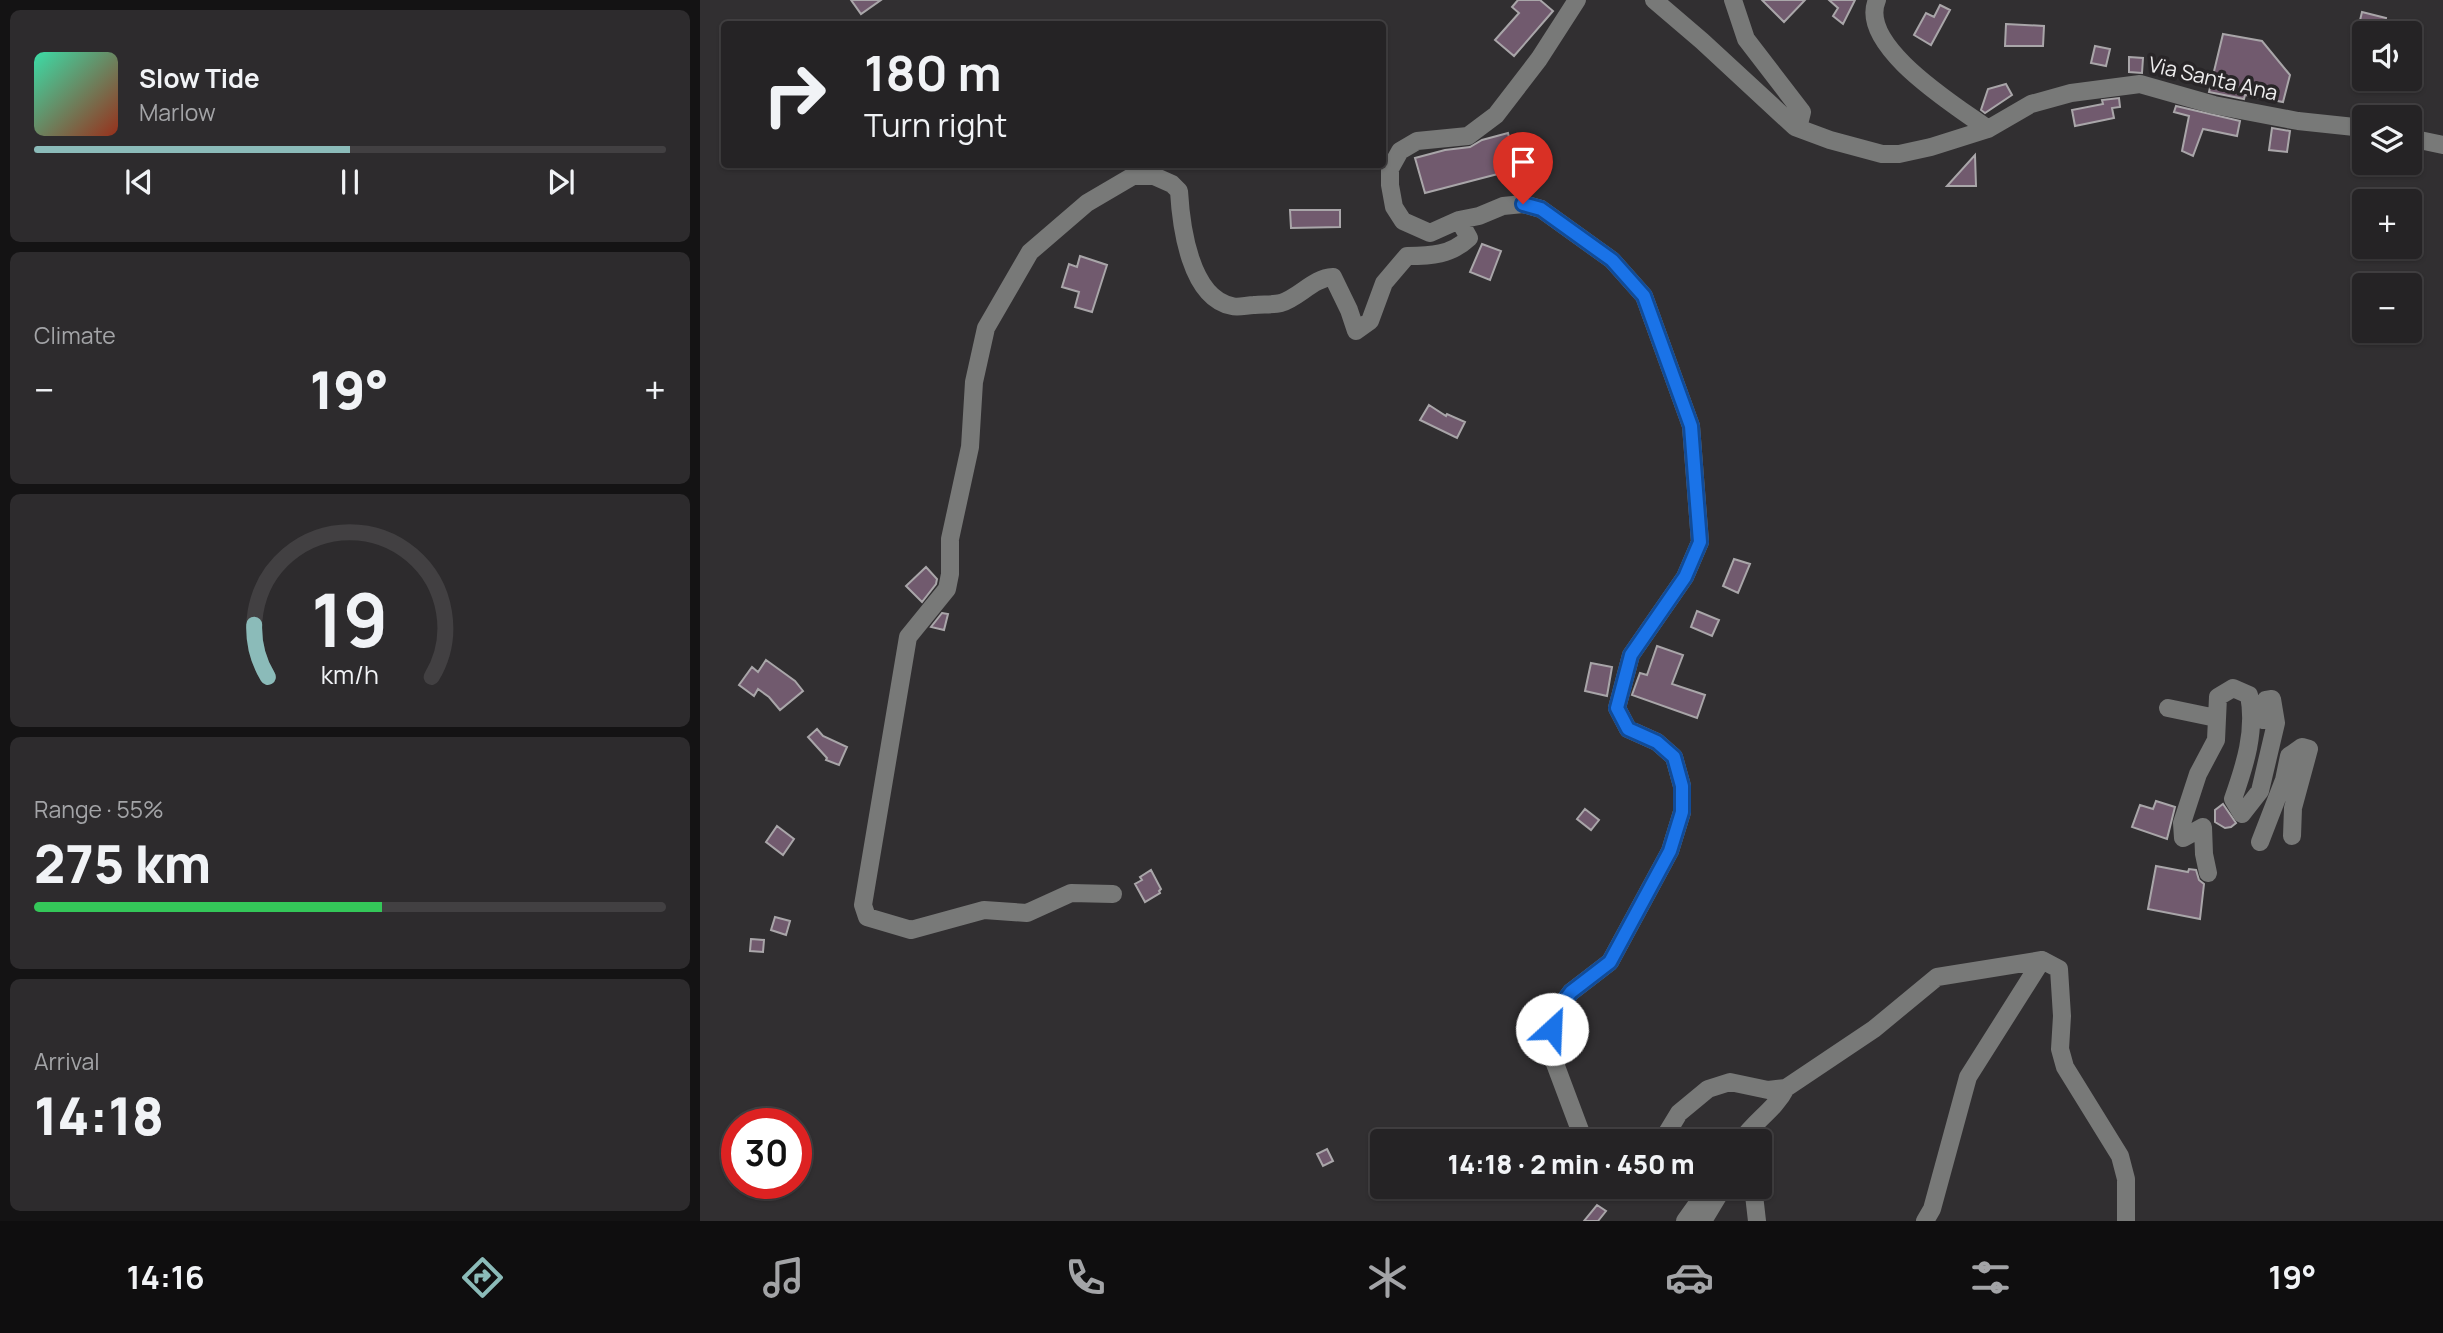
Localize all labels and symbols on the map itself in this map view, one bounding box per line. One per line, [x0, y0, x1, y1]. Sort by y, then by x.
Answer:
street label: Via Santa Ana [2146, 50, 2281, 106]
pin [1493, 132, 1553, 204]
position arrow [1515, 992, 1589, 1066]
speed limit sign: 30 [721, 1108, 812, 1199]

